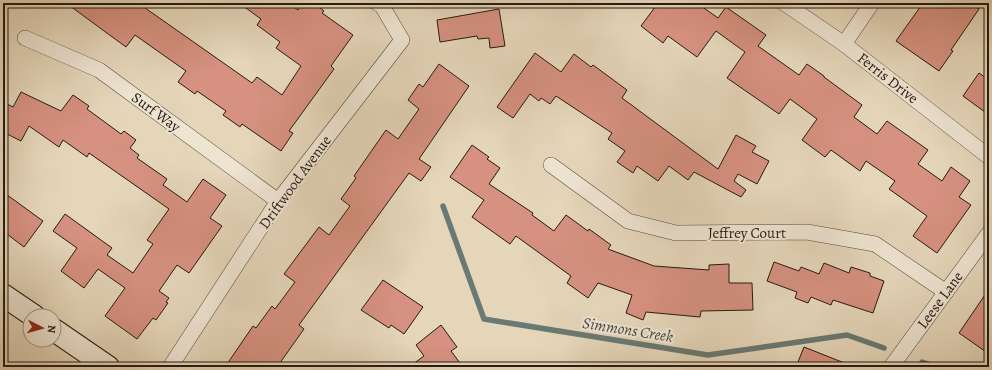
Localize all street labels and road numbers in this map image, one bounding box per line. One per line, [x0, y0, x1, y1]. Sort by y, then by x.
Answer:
street label: Ferris Drive [853, 48, 923, 108]
street label: Surf Way [128, 87, 185, 137]
street label: Driftwood Avenue [254, 131, 336, 233]
street label: Jeffrey Court [708, 223, 786, 243]
street label: Leese Lane [912, 267, 968, 333]

